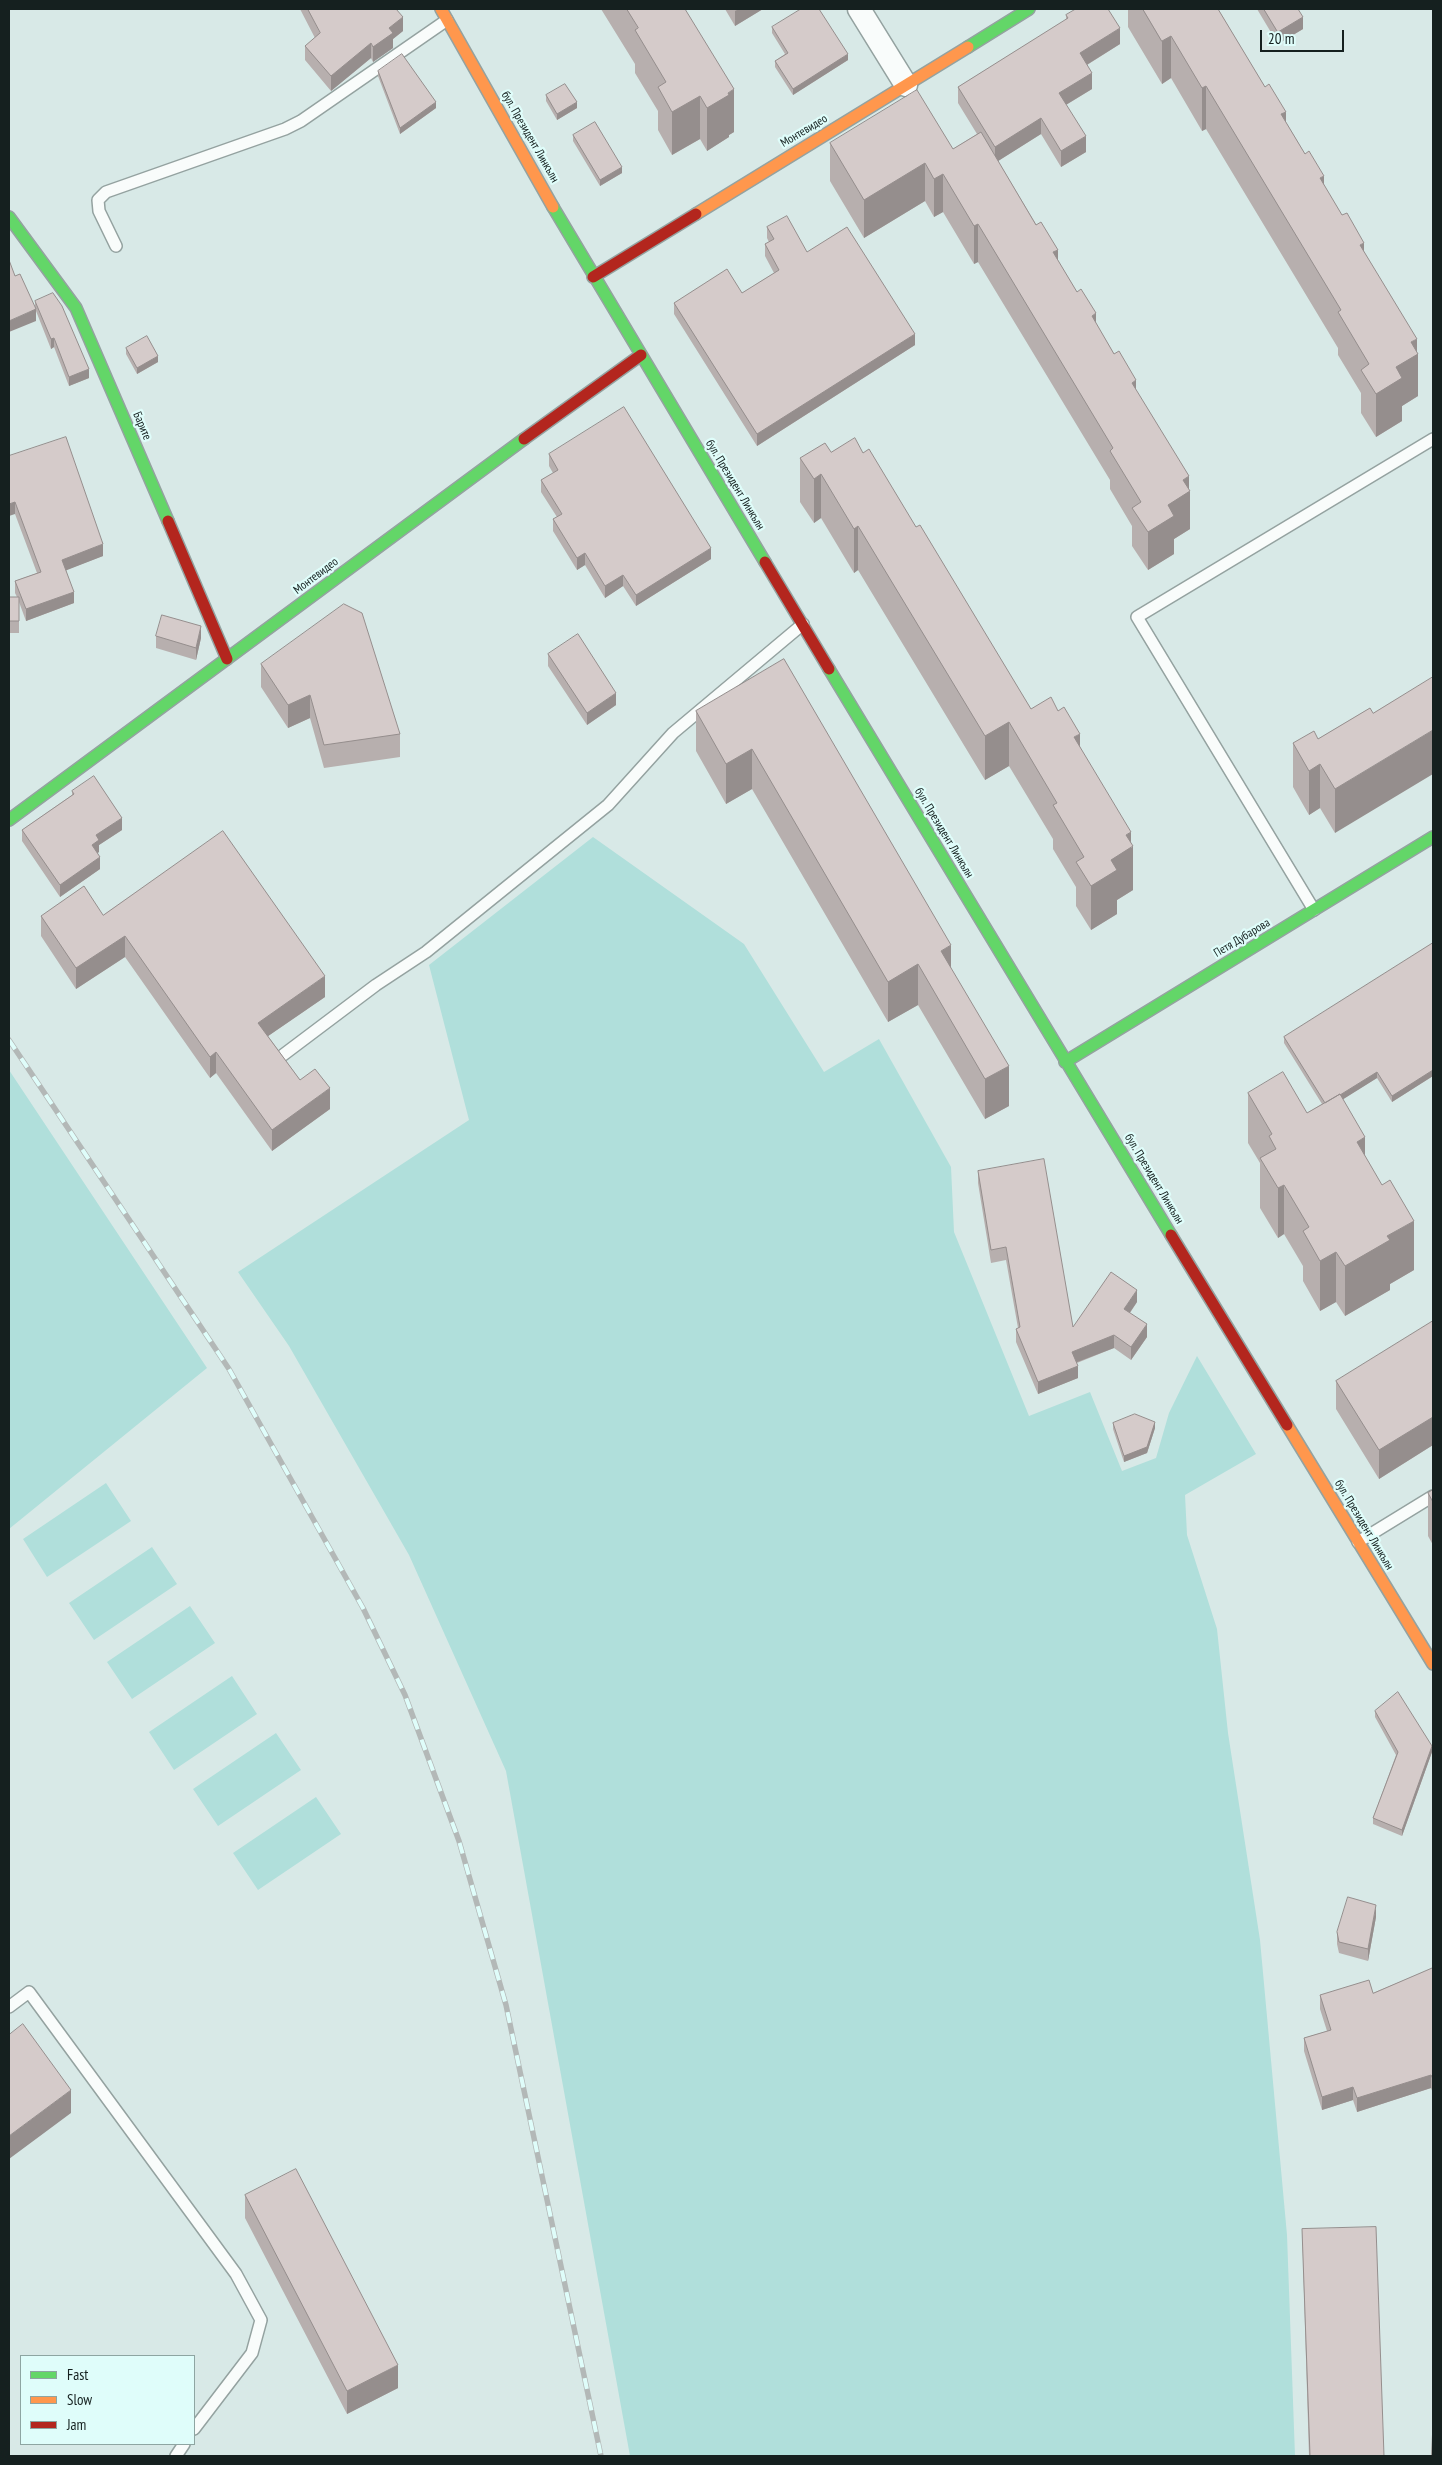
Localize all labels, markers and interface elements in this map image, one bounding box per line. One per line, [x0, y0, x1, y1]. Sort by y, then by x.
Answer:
scale bar [1262, 20, 1346, 52]
text: 20 m [1268, 29, 1294, 48]
street label: бул. Президент Линкълн [498, 89, 562, 185]
street label: Монтевидео [778, 111, 830, 151]
street label: Барите [130, 410, 154, 442]
street label: бул. Президент Линкълн [702, 437, 768, 533]
street label: Монтевидео [291, 555, 341, 597]
street label: бул. Президент Линкълн [911, 785, 977, 881]
street label: Петя Дубарова [1211, 916, 1273, 960]
street label: бул. Президент Линкълн [1121, 1131, 1187, 1227]
street label: бул. Президент Линкълн [1331, 1477, 1397, 1573]
legend [20, 2355, 195, 2445]
text: Fast [67, 2365, 88, 2384]
text: Slow [67, 2390, 92, 2409]
text: Jam [67, 2415, 86, 2434]

